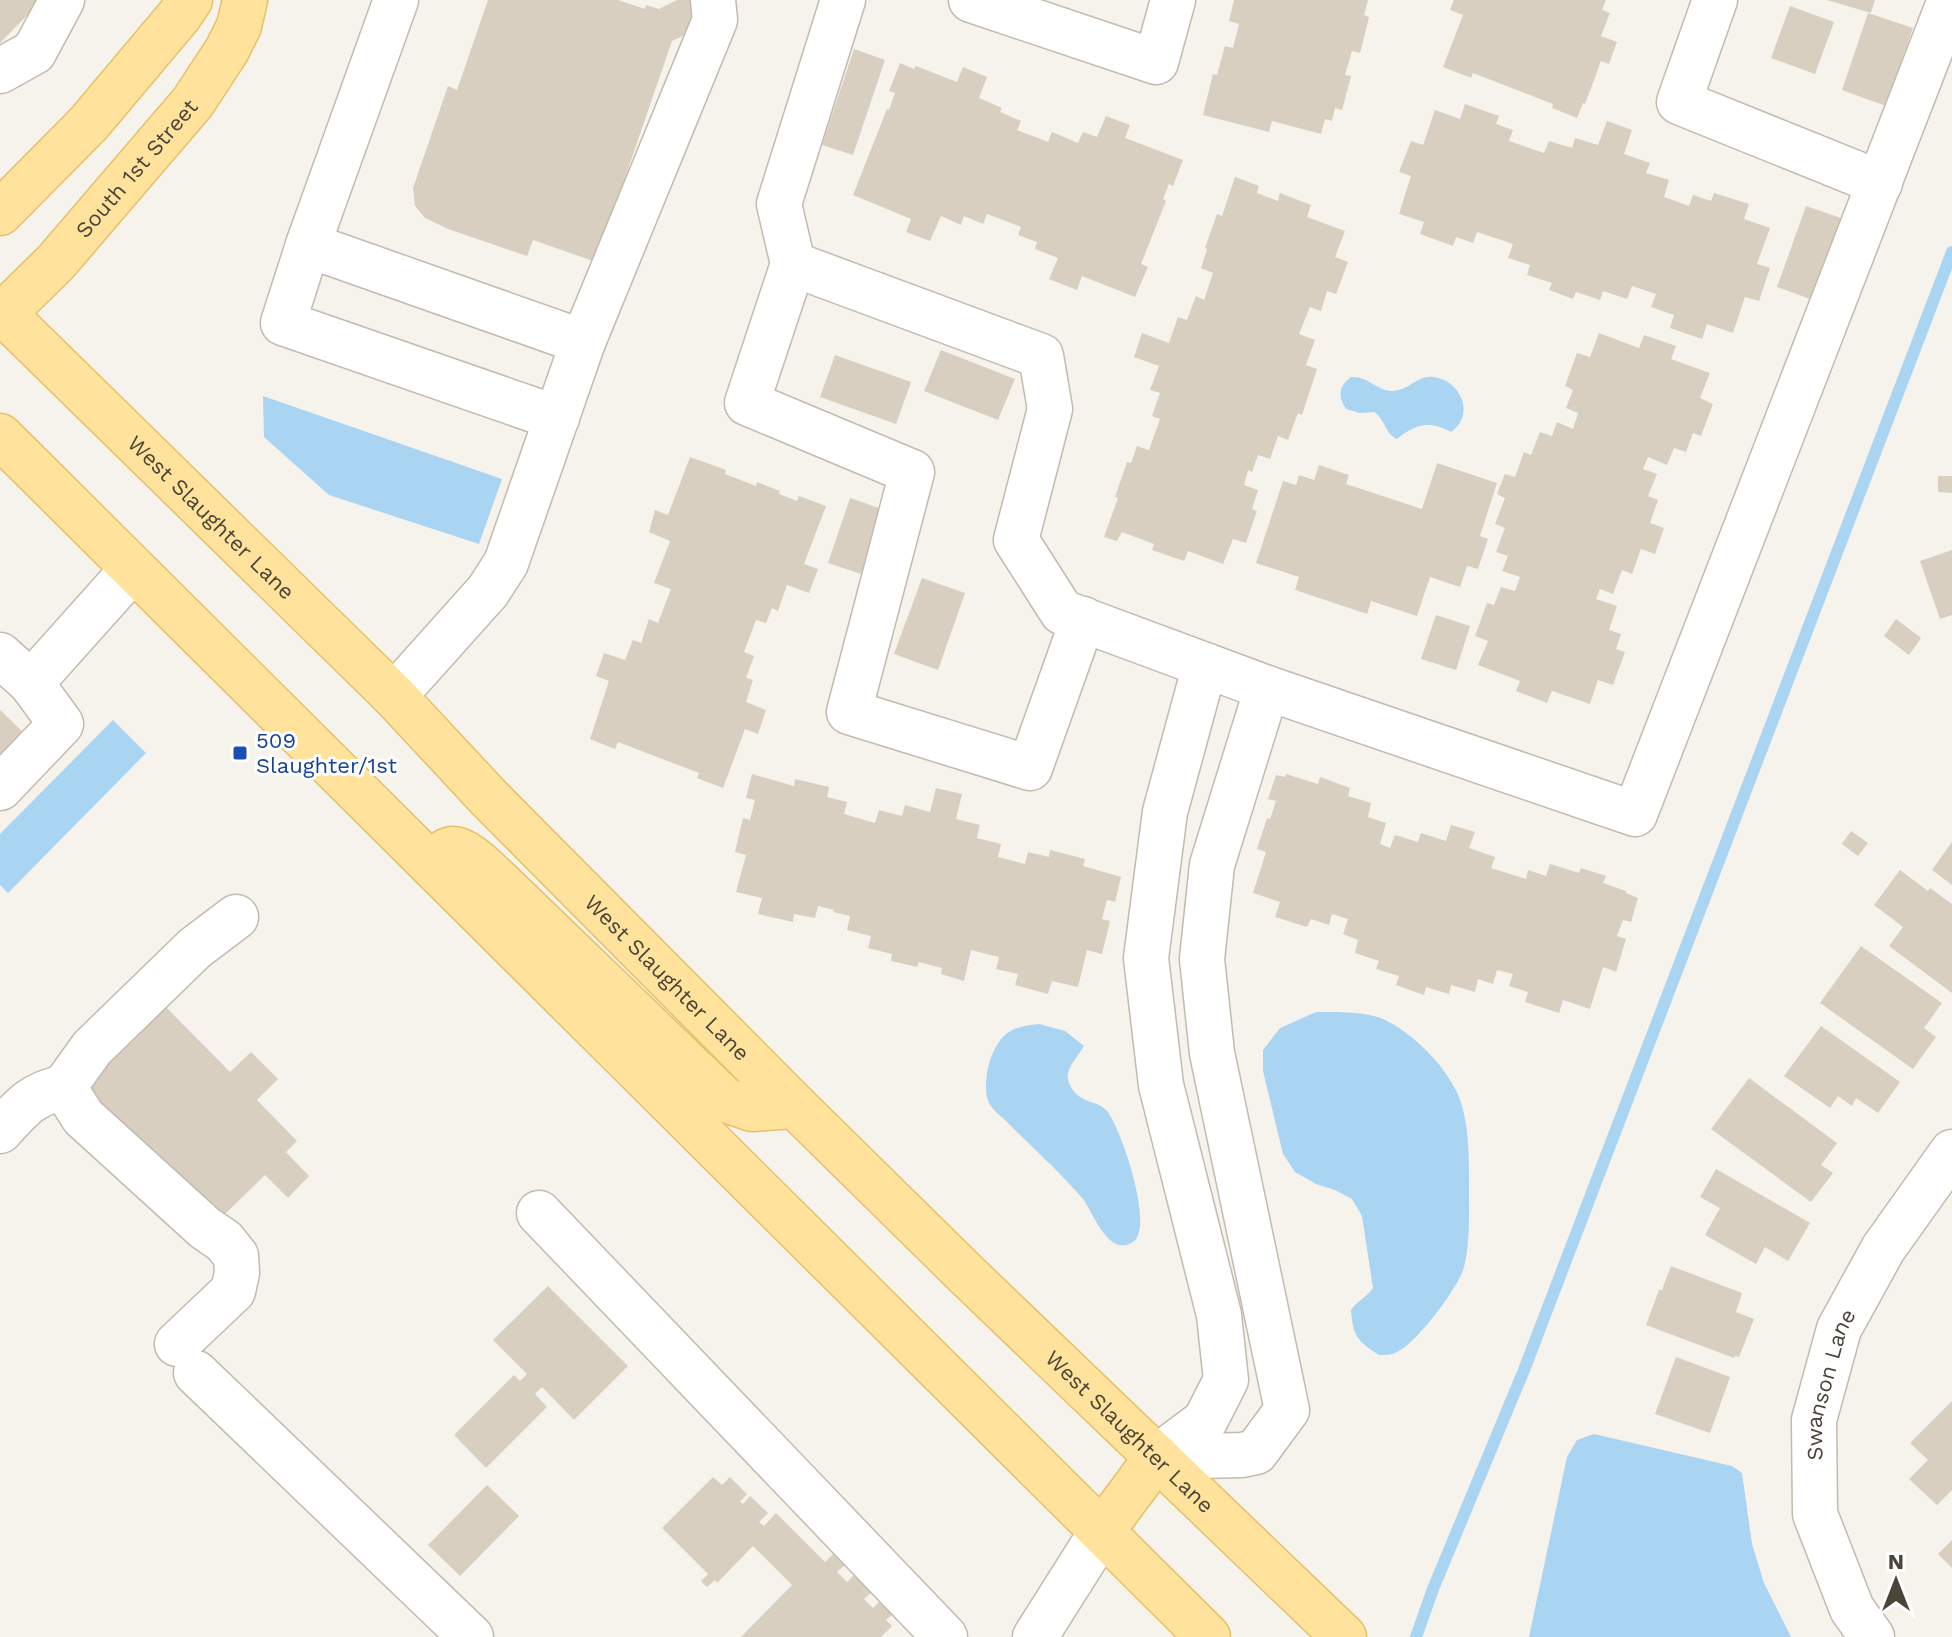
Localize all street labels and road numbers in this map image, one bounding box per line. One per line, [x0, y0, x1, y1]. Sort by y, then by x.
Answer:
street label: South 1st Street [70, 94, 202, 242]
street label: West Slaughter Lane [123, 430, 300, 604]
street label: West Slaughter Lane [580, 889, 755, 1066]
street label: Swanson Lane [1801, 1304, 1860, 1461]
street label: West Slaughter Lane [1041, 1345, 1219, 1518]

